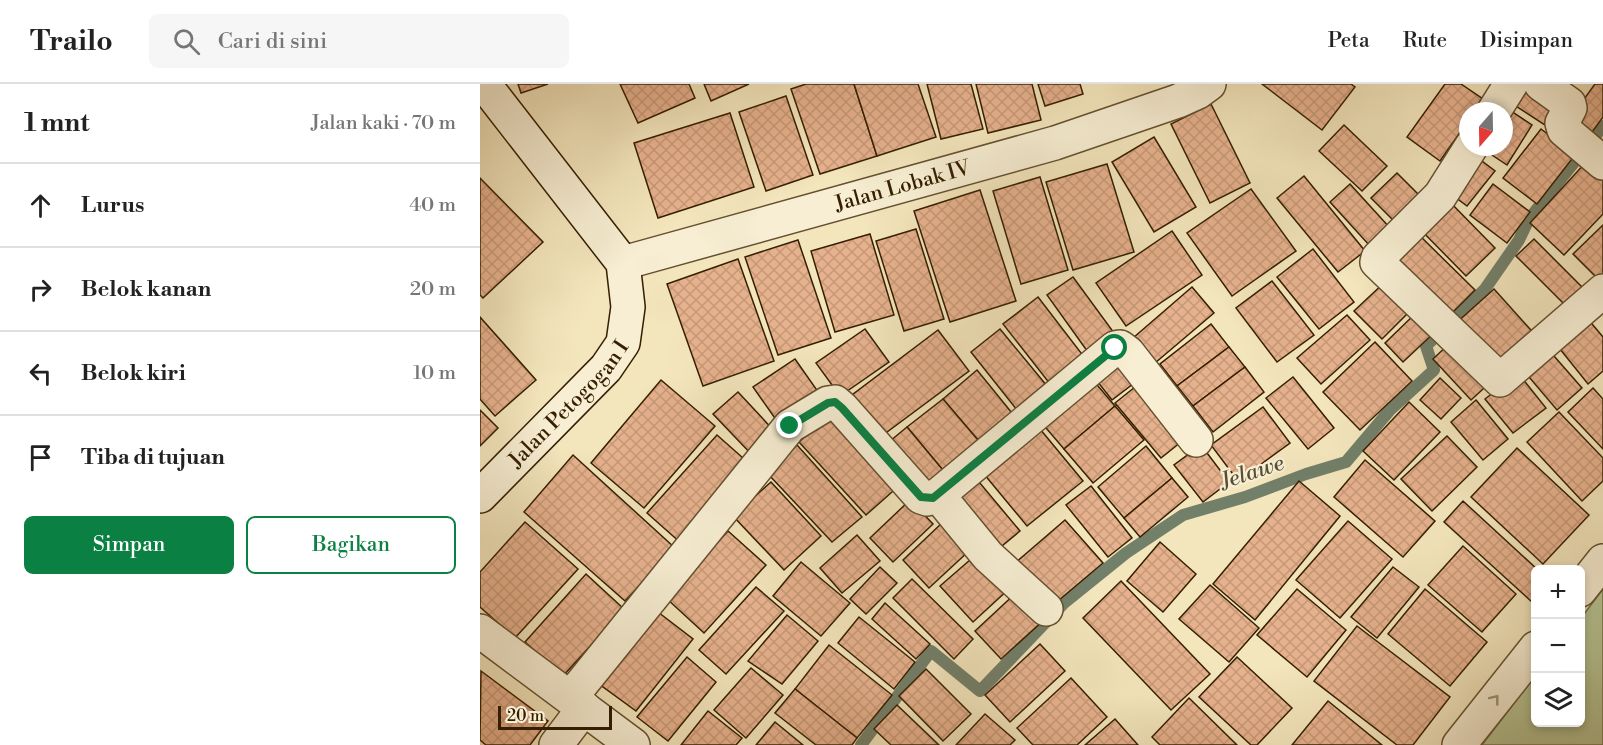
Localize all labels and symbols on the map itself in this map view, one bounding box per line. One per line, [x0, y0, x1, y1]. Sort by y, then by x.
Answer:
north arrow [1459, 102, 1513, 156]
street label: Jalan Lobak IV [831, 155, 975, 218]
route start [1101, 334, 1127, 360]
street label: Jalan Petogogan I [503, 336, 635, 474]
route end [776, 412, 802, 438]
water label: Jelawe [1215, 450, 1287, 496]
one-way arrow [1488, 695, 1499, 706]
scale bar [498, 703, 612, 730]

